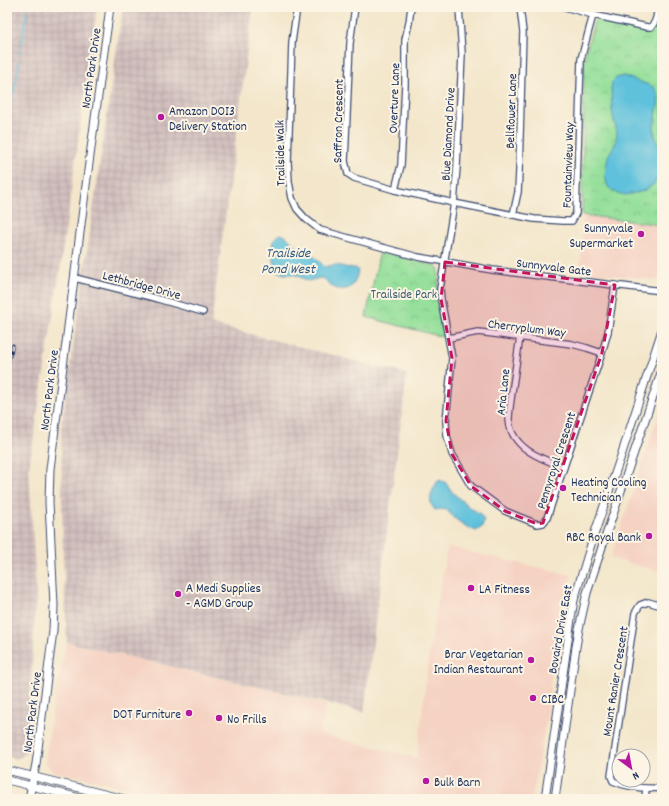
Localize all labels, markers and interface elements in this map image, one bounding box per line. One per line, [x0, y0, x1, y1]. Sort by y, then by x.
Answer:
street label: North Park Drive [77, 27, 108, 110]
street label: Overture Lane [385, 62, 406, 134]
street label: Bellflower Lane [502, 73, 523, 149]
street label: Saffron Crescent [329, 78, 350, 163]
street label: Blue Diamond Drive [438, 87, 461, 181]
place label: Amazon DOI3 Delivery Station [169, 103, 247, 137]
marker: Amazon DOI3 Delivery Station [156, 112, 166, 122]
street label: Trailside Walk [271, 120, 292, 186]
street label: Fountainview Way [559, 121, 581, 208]
place label: Sunnyvale Supermarket [569, 220, 633, 254]
marker: Sunnyvale Supermarket [636, 229, 646, 239]
water label: Trailside Pond West [261, 244, 317, 280]
street label: Sunnyvale Gate [515, 254, 592, 283]
street label: Lethbridge Drive [100, 267, 183, 306]
park label: Trailside Park [371, 286, 437, 305]
street label: Cherryplum Way [487, 315, 568, 344]
street label: North Park Drive [36, 349, 65, 432]
street label: Aria Lane [493, 368, 516, 416]
street label: Pennyroyal Crescent [533, 410, 582, 512]
place label: Heating Cooling Technician [571, 474, 647, 508]
marker: Heating Cooling Technician [558, 483, 568, 493]
place label: RBC Royal Bank [566, 529, 641, 548]
marker: RBC Royal Bank [644, 531, 654, 541]
place label: A Medi Supplies - AGMD Group [186, 580, 261, 614]
place label: LA Fitness [479, 581, 530, 600]
marker: LA Fitness [466, 583, 476, 593]
street label: Bovaird Drive East [544, 583, 579, 675]
marker: A Medi Supplies - AGMD Group [173, 589, 183, 599]
street label: Mount Ranier Crescent [598, 625, 635, 738]
place label: Brar Vegetarian Indian Restaurant [434, 646, 523, 680]
marker: Brar Vegetarian Indian Restaurant [526, 655, 536, 665]
street label: North Park Drive [19, 671, 48, 754]
place label: CIBC [541, 691, 565, 710]
marker: CIBC [528, 693, 538, 703]
place label: DOT Furniture [113, 706, 181, 725]
marker: DOT Furniture [184, 708, 194, 718]
place label: No Frills [227, 711, 267, 730]
marker: No Frills [214, 713, 224, 723]
north arrow [611, 748, 651, 788]
text: N [628, 767, 642, 783]
place label: Bulk Barn [434, 774, 480, 793]
marker: Bulk Barn [421, 776, 431, 786]

